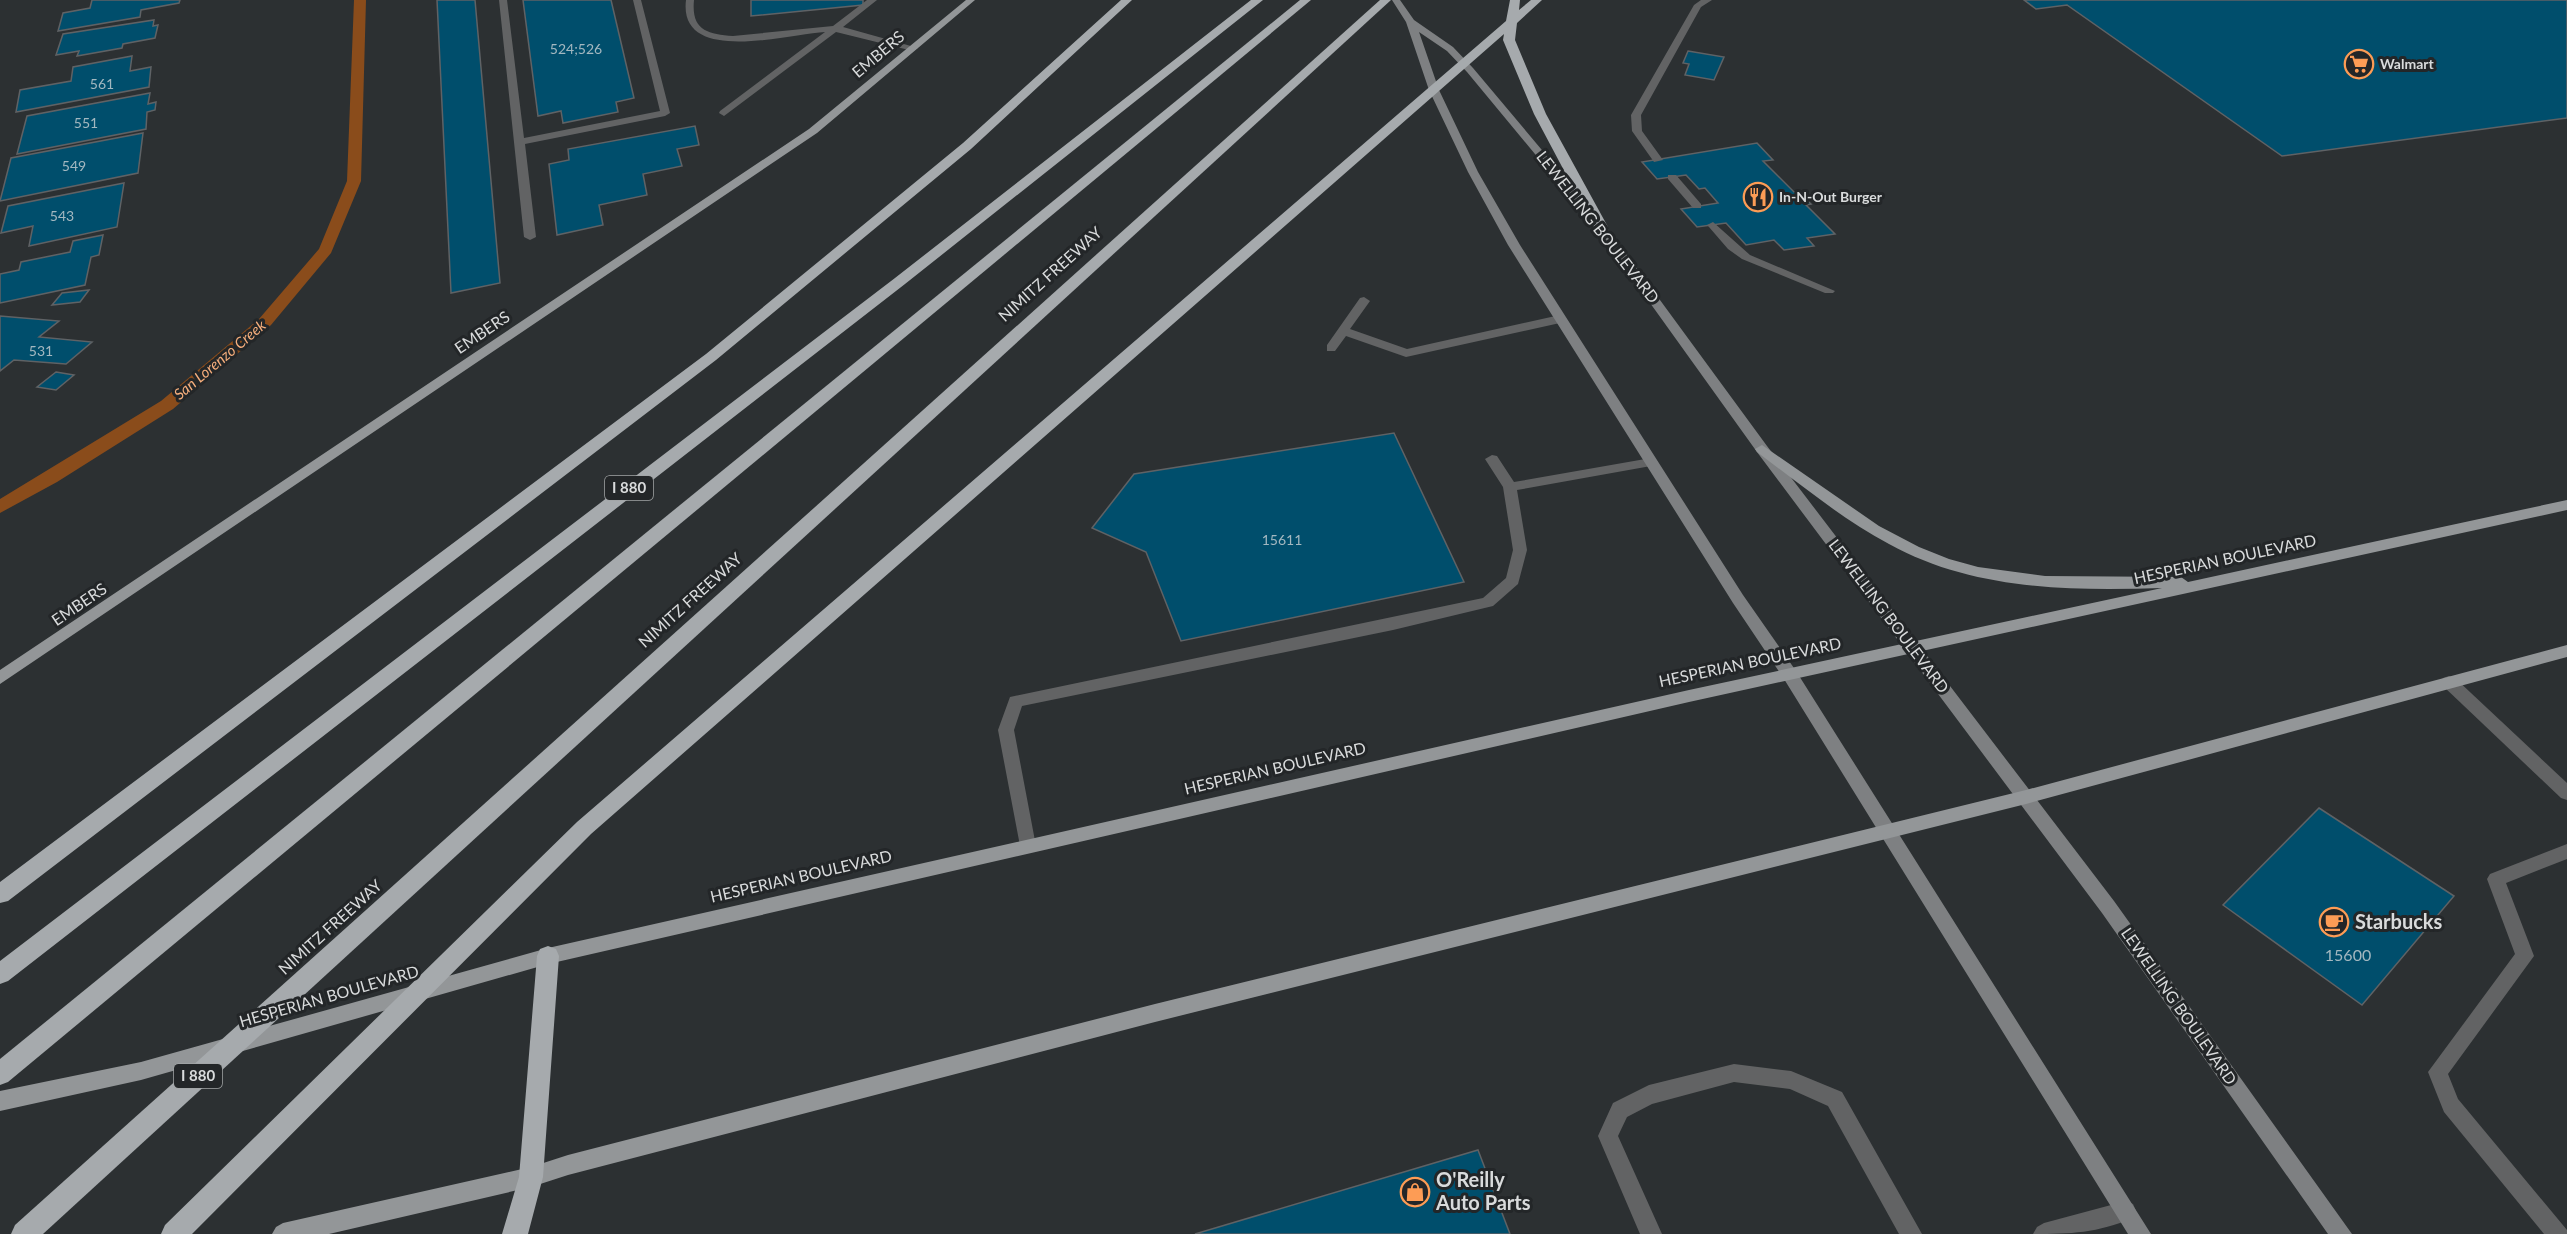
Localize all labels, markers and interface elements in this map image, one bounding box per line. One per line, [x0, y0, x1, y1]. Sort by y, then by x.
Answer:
street label: EMBERS [848, 26, 908, 81]
house number: 524;526 [550, 40, 602, 57]
supermarket icon: Walmart [2343, 48, 2375, 80]
place label: Walmart [2380, 55, 2434, 72]
house number: 561 [90, 75, 114, 92]
house number: 551 [74, 114, 98, 131]
street label: LEWELLING BOULEVARD [1533, 147, 1664, 306]
house number: 549 [62, 157, 86, 174]
restaurant icon: In-N-Out Burger [1742, 181, 1774, 213]
place label: In-N-Out Burger [1779, 188, 1883, 205]
house number: 543 [50, 207, 74, 224]
street label: NIMITZ FREEWAY [994, 222, 1105, 325]
street label: EMBERS [451, 306, 513, 357]
water label: San Lorenzo Creek [170, 315, 270, 403]
house number: 531 [29, 342, 53, 359]
road number: I 880 [605, 476, 653, 500]
street label: HESPERIAN BOULEVARD [2132, 530, 2318, 587]
house number: 15611 [1262, 531, 1302, 548]
street label: LEWELLING BOULEVARD [1825, 535, 1953, 696]
street label: NIMITZ FREEWAY [634, 548, 745, 651]
street label: EMBERS [48, 578, 110, 629]
street label: HESPERIAN BOULEVARD [1657, 633, 1843, 690]
street label: HESPERIAN BOULEVARD [1182, 737, 1368, 798]
street label: HESPERIAN BOULEVARD [708, 845, 894, 906]
street label: NIMITZ FREEWAY [274, 875, 385, 978]
cafe icon: Starbucks [2318, 906, 2350, 938]
place label: Starbucks [2355, 909, 2443, 933]
street label: LEWELLING BOULEVARD [2118, 923, 2241, 1088]
house number: 15600 [2325, 945, 2371, 964]
street label: HESPERIAN BOULEVARD [237, 961, 421, 1030]
road number: I 880 [174, 1064, 222, 1088]
place label: O'Reilly Auto Parts [1435, 1167, 1531, 1214]
shop icon: O'Reilly Auto Parts [1399, 1176, 1431, 1208]

